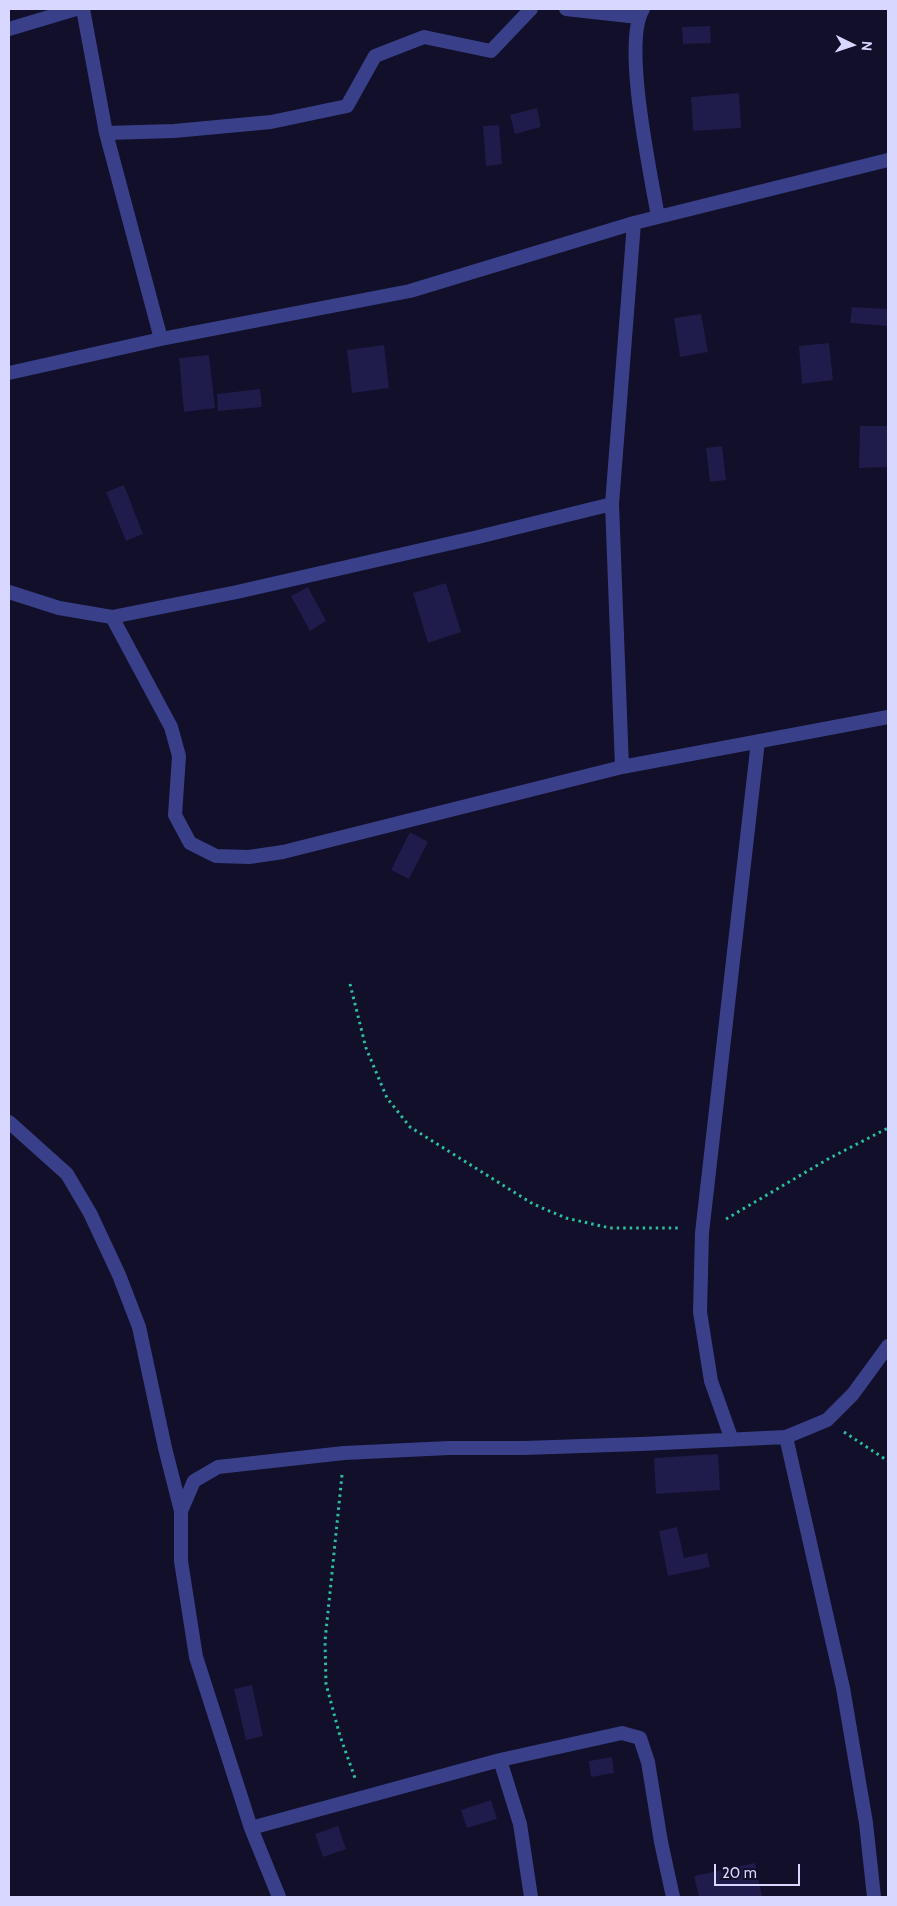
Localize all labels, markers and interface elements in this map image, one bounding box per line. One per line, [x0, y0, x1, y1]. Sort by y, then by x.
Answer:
north arrow [827, 20, 877, 70]
text: N [858, 40, 876, 52]
scale bar [717, 1854, 803, 1886]
text: 20 m [722, 1864, 757, 1882]

